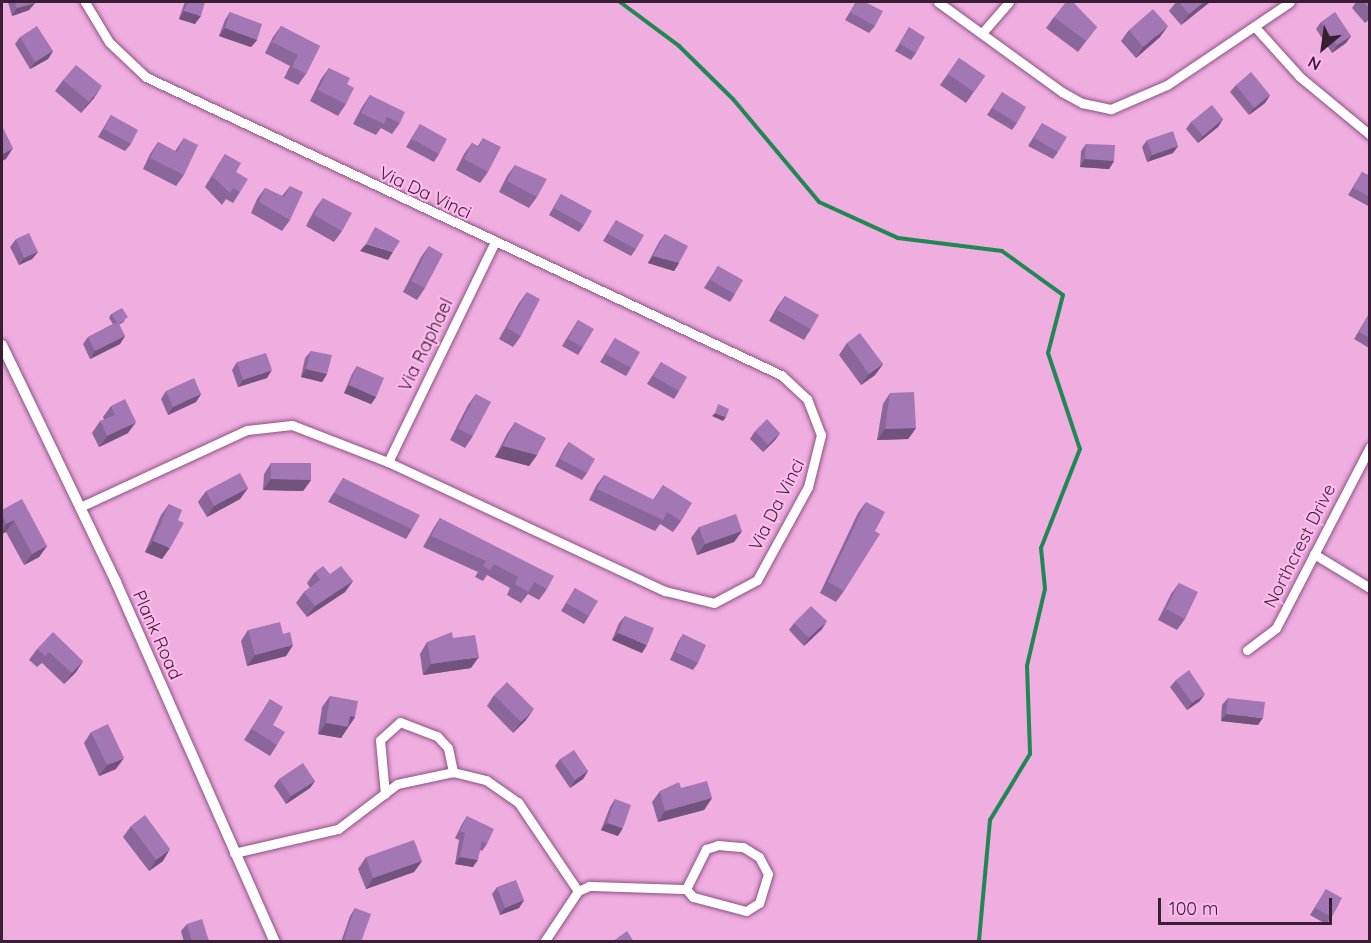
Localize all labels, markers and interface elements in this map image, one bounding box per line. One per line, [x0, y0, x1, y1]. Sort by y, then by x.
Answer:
north arrow [1293, 18, 1353, 78]
text: N [1304, 52, 1324, 75]
street label: Via Da Vinci [375, 162, 475, 224]
street label: Via Raphael [394, 295, 458, 395]
street label: Via Da Vinci [745, 456, 809, 554]
street label: Northcrest Drive [1259, 480, 1341, 612]
street label: Plank Road [128, 587, 186, 683]
scale bar [1161, 886, 1335, 924]
text: 100 m [1169, 897, 1218, 920]

